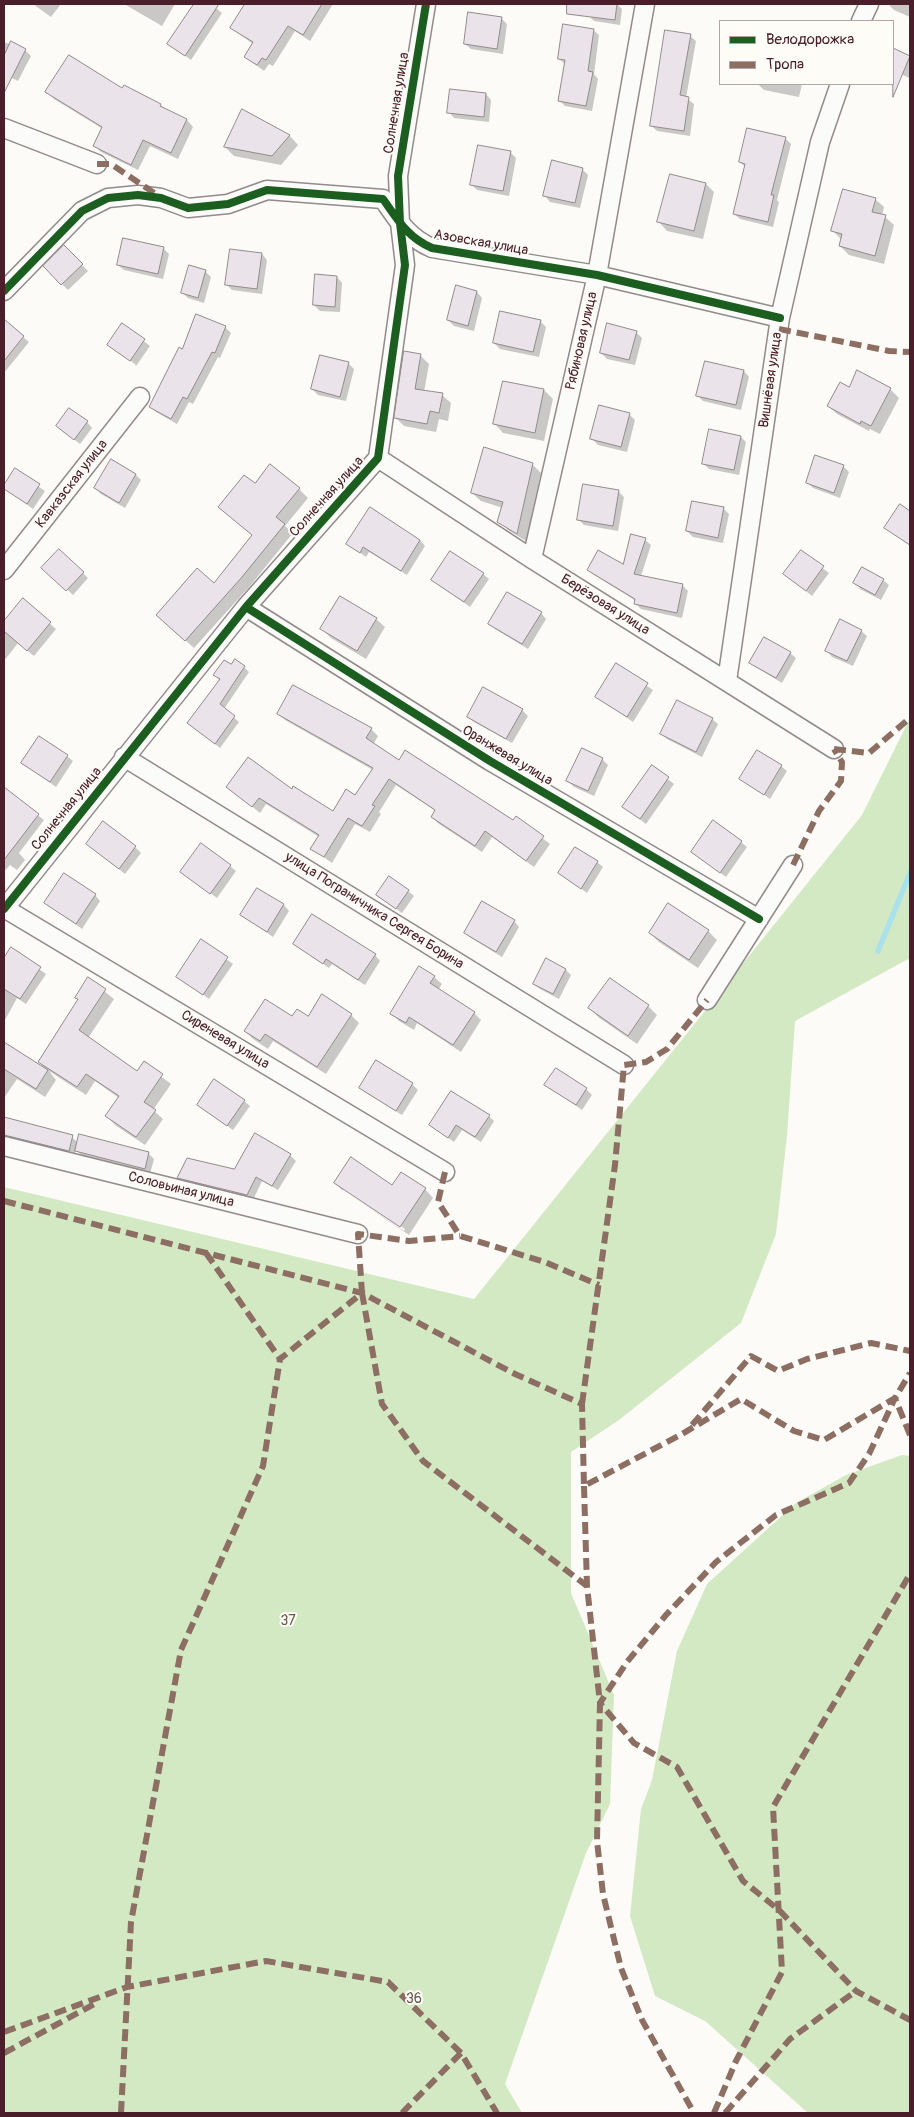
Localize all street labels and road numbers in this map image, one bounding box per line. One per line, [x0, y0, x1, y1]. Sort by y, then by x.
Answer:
street label: Солнечная улица [381, 51, 413, 155]
street label: Азовская улица [432, 226, 530, 260]
street label: Рябиновая улица [563, 290, 601, 392]
street label: Вишнёвая улица [756, 331, 786, 429]
street label: Кавказская улица [32, 437, 112, 531]
street label: Солнечная улица [286, 453, 368, 541]
street label: Берёзовая улица [557, 571, 653, 639]
street label: Оранжевая улица [459, 722, 555, 790]
street label: Солнечная улица [28, 764, 106, 854]
street label: улица Пограничника Сергея Борина [281, 849, 467, 973]
street label: Сиреневая улица [178, 1007, 272, 1073]
street label: Соловьиная улица [126, 1169, 236, 1211]

